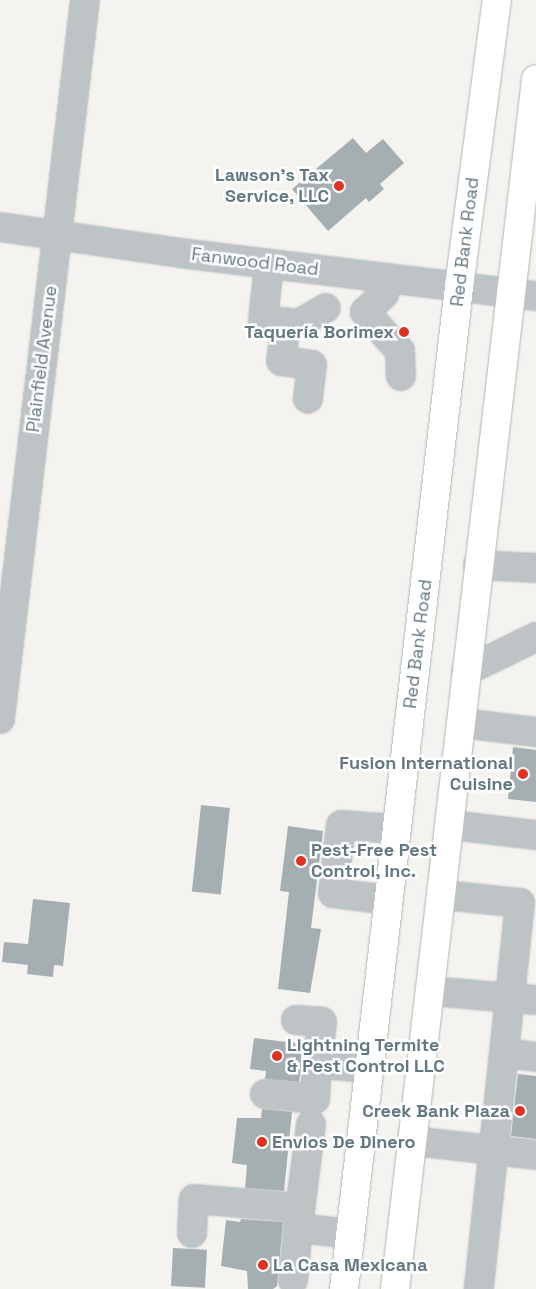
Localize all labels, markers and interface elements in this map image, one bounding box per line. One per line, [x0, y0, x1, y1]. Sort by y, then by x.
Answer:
place label: Lawson's Tax Service, LLC [214, 165, 329, 208]
street label: Red Bank Road [446, 176, 484, 308]
marker: Lawson's Tax Service, LLC [333, 180, 345, 192]
street label: Fanwood Road [190, 243, 320, 281]
street label: Plainfield Avenue [22, 284, 62, 434]
place label: Taquería Borimex [244, 321, 394, 343]
marker: Taquería Borimex [398, 326, 410, 338]
street label: Red Bank Road [399, 578, 437, 710]
place label: Fusion International Cuisine [339, 753, 513, 796]
marker: Fusion International Cuisine [517, 768, 529, 780]
place label: Pest-Free Pest Control, Inc. [311, 840, 437, 882]
marker: Pest-Free Pest Control, Inc. [295, 855, 307, 867]
place label: Lightning Termite & Pest Control LLC [287, 1035, 445, 1078]
marker: Lightning Termite & Pest Control LLC [271, 1050, 283, 1062]
place label: Creek Bank Plaza [362, 1100, 510, 1122]
marker: Creek Bank Plaza [514, 1105, 526, 1117]
place label: Envios De Dinero [272, 1131, 415, 1153]
marker: Envios De Dinero [256, 1136, 268, 1148]
place label: La Casa Mexicana [273, 1254, 428, 1276]
marker: La Casa Mexicana [257, 1259, 269, 1271]

